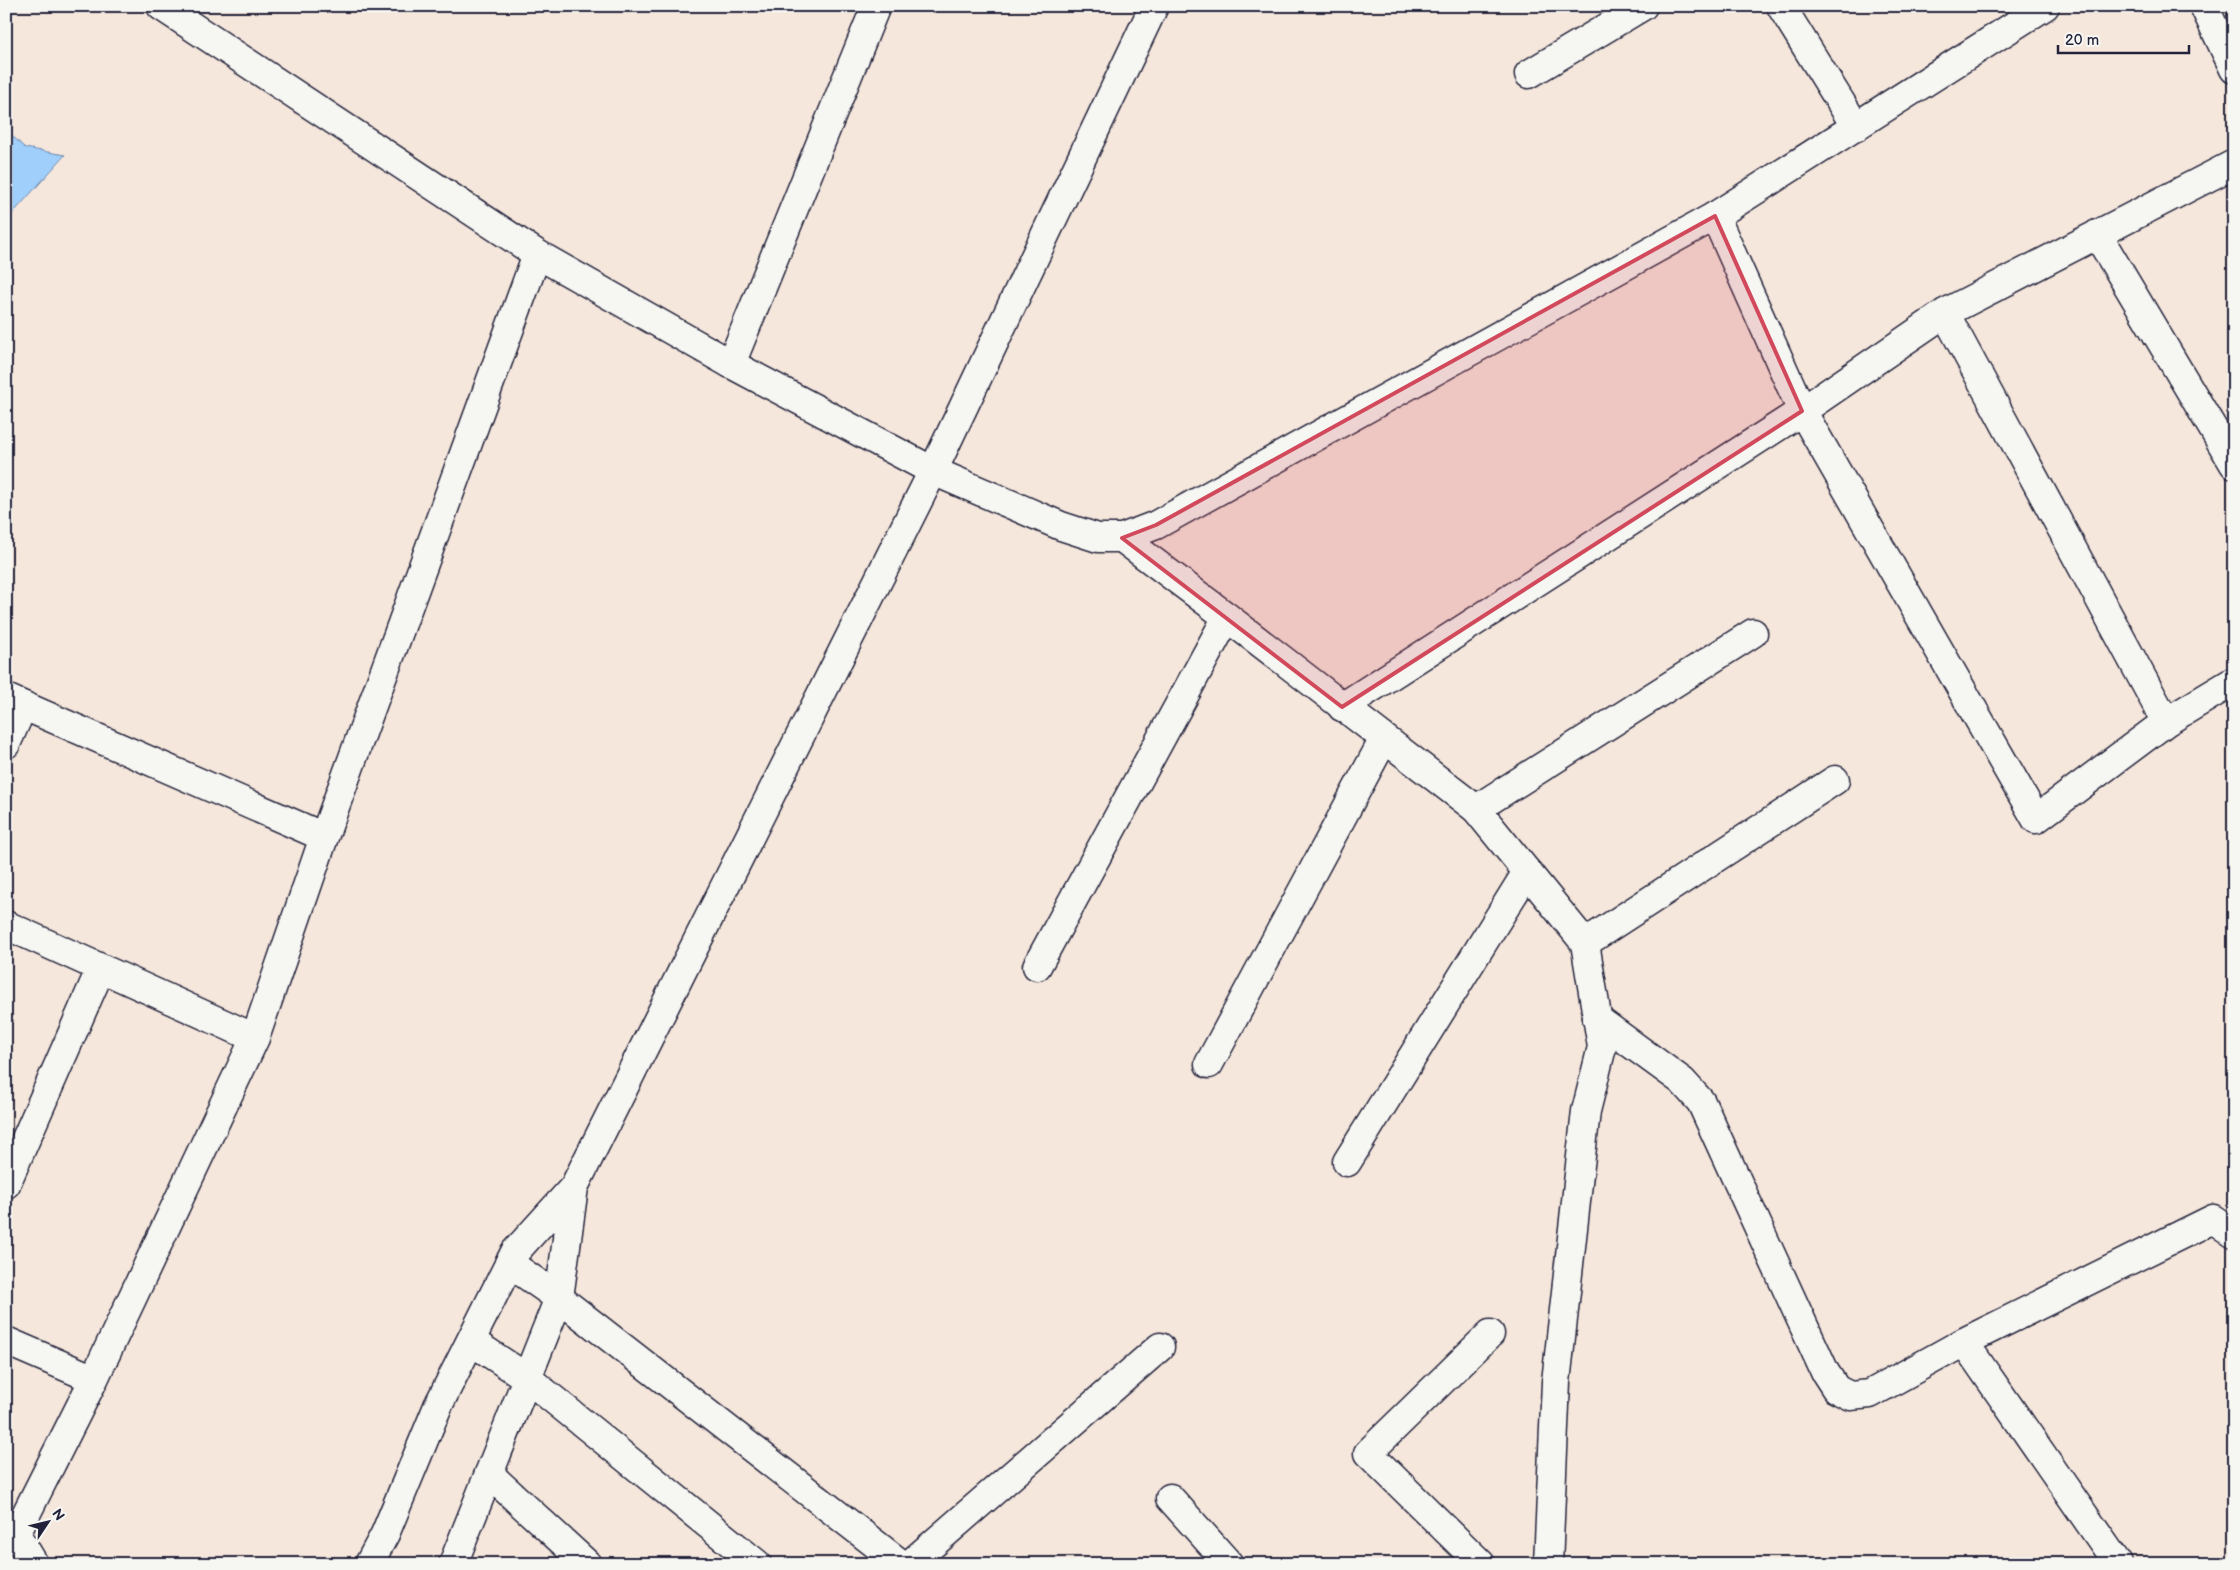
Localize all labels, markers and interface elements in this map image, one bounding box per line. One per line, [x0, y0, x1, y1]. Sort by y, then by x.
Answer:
scale bar [2058, 22, 2189, 54]
text: 20 m [2065, 31, 2099, 50]
north arrow [22, 1498, 72, 1548]
text: N [48, 1506, 68, 1524]

